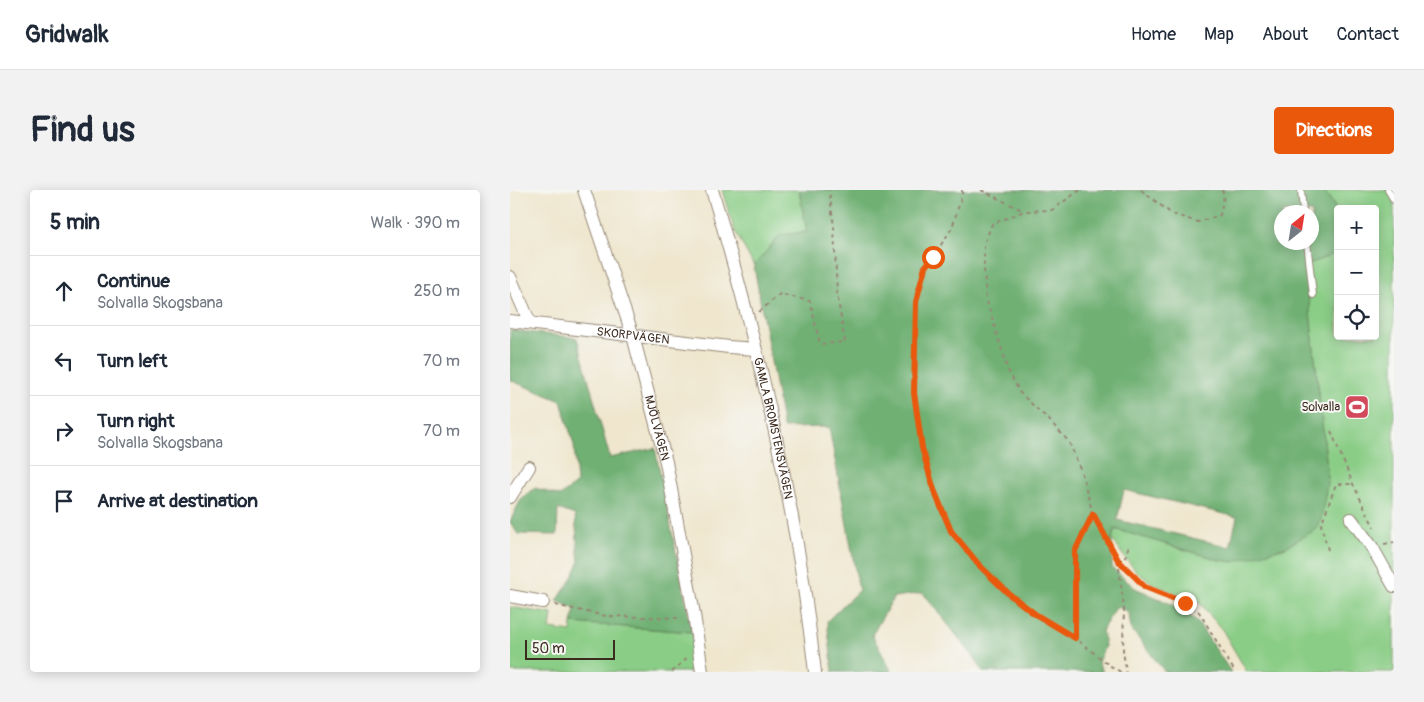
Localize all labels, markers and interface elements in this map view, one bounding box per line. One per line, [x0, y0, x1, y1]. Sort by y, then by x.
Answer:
text: Gridwalk [25, 20, 109, 49]
text: Home [1131, 23, 1176, 46]
text: Map [1204, 23, 1234, 46]
text: About [1262, 23, 1308, 46]
text: Contact [1336, 23, 1399, 46]
button: Directions [1274, 107, 1394, 154]
text: Find us [30, 108, 135, 152]
north arrow [1274, 205, 1319, 250]
map controls [1334, 205, 1379, 340]
button: + [1334, 205, 1379, 250]
text: 5 min [50, 209, 100, 236]
text: Walk · 390 m [371, 213, 460, 233]
route start [922, 246, 945, 269]
button: − [1334, 250, 1379, 295]
text: Continue [97, 269, 170, 293]
icon: ahead [50, 277, 78, 305]
text: 250 m [414, 281, 460, 301]
text: Solvalla Skogsbana [97, 293, 223, 313]
button: locate [1334, 295, 1379, 340]
street label: SKORPVÄGEN [596, 324, 670, 348]
icon: left [50, 347, 78, 375]
text: Turn left [97, 349, 167, 373]
text: 70 m [423, 351, 460, 371]
street label: GAMLA BROMSTENSVÄGEN [750, 356, 796, 500]
street label: MJÖLVÄGEN [641, 394, 672, 462]
sports icon: Solvalla [1344, 394, 1370, 420]
place label: Solvalla [1301, 400, 1340, 415]
text: Turn right [97, 409, 175, 433]
icon: right [50, 417, 78, 445]
text: 70 m [423, 421, 460, 441]
text: Solvalla Skogsbana [97, 433, 223, 453]
icon: arrive [50, 487, 78, 515]
text: Arrive at destination [97, 489, 258, 513]
route end [1174, 592, 1197, 615]
scale bar [525, 637, 615, 660]
text: 50 m [532, 640, 565, 657]

